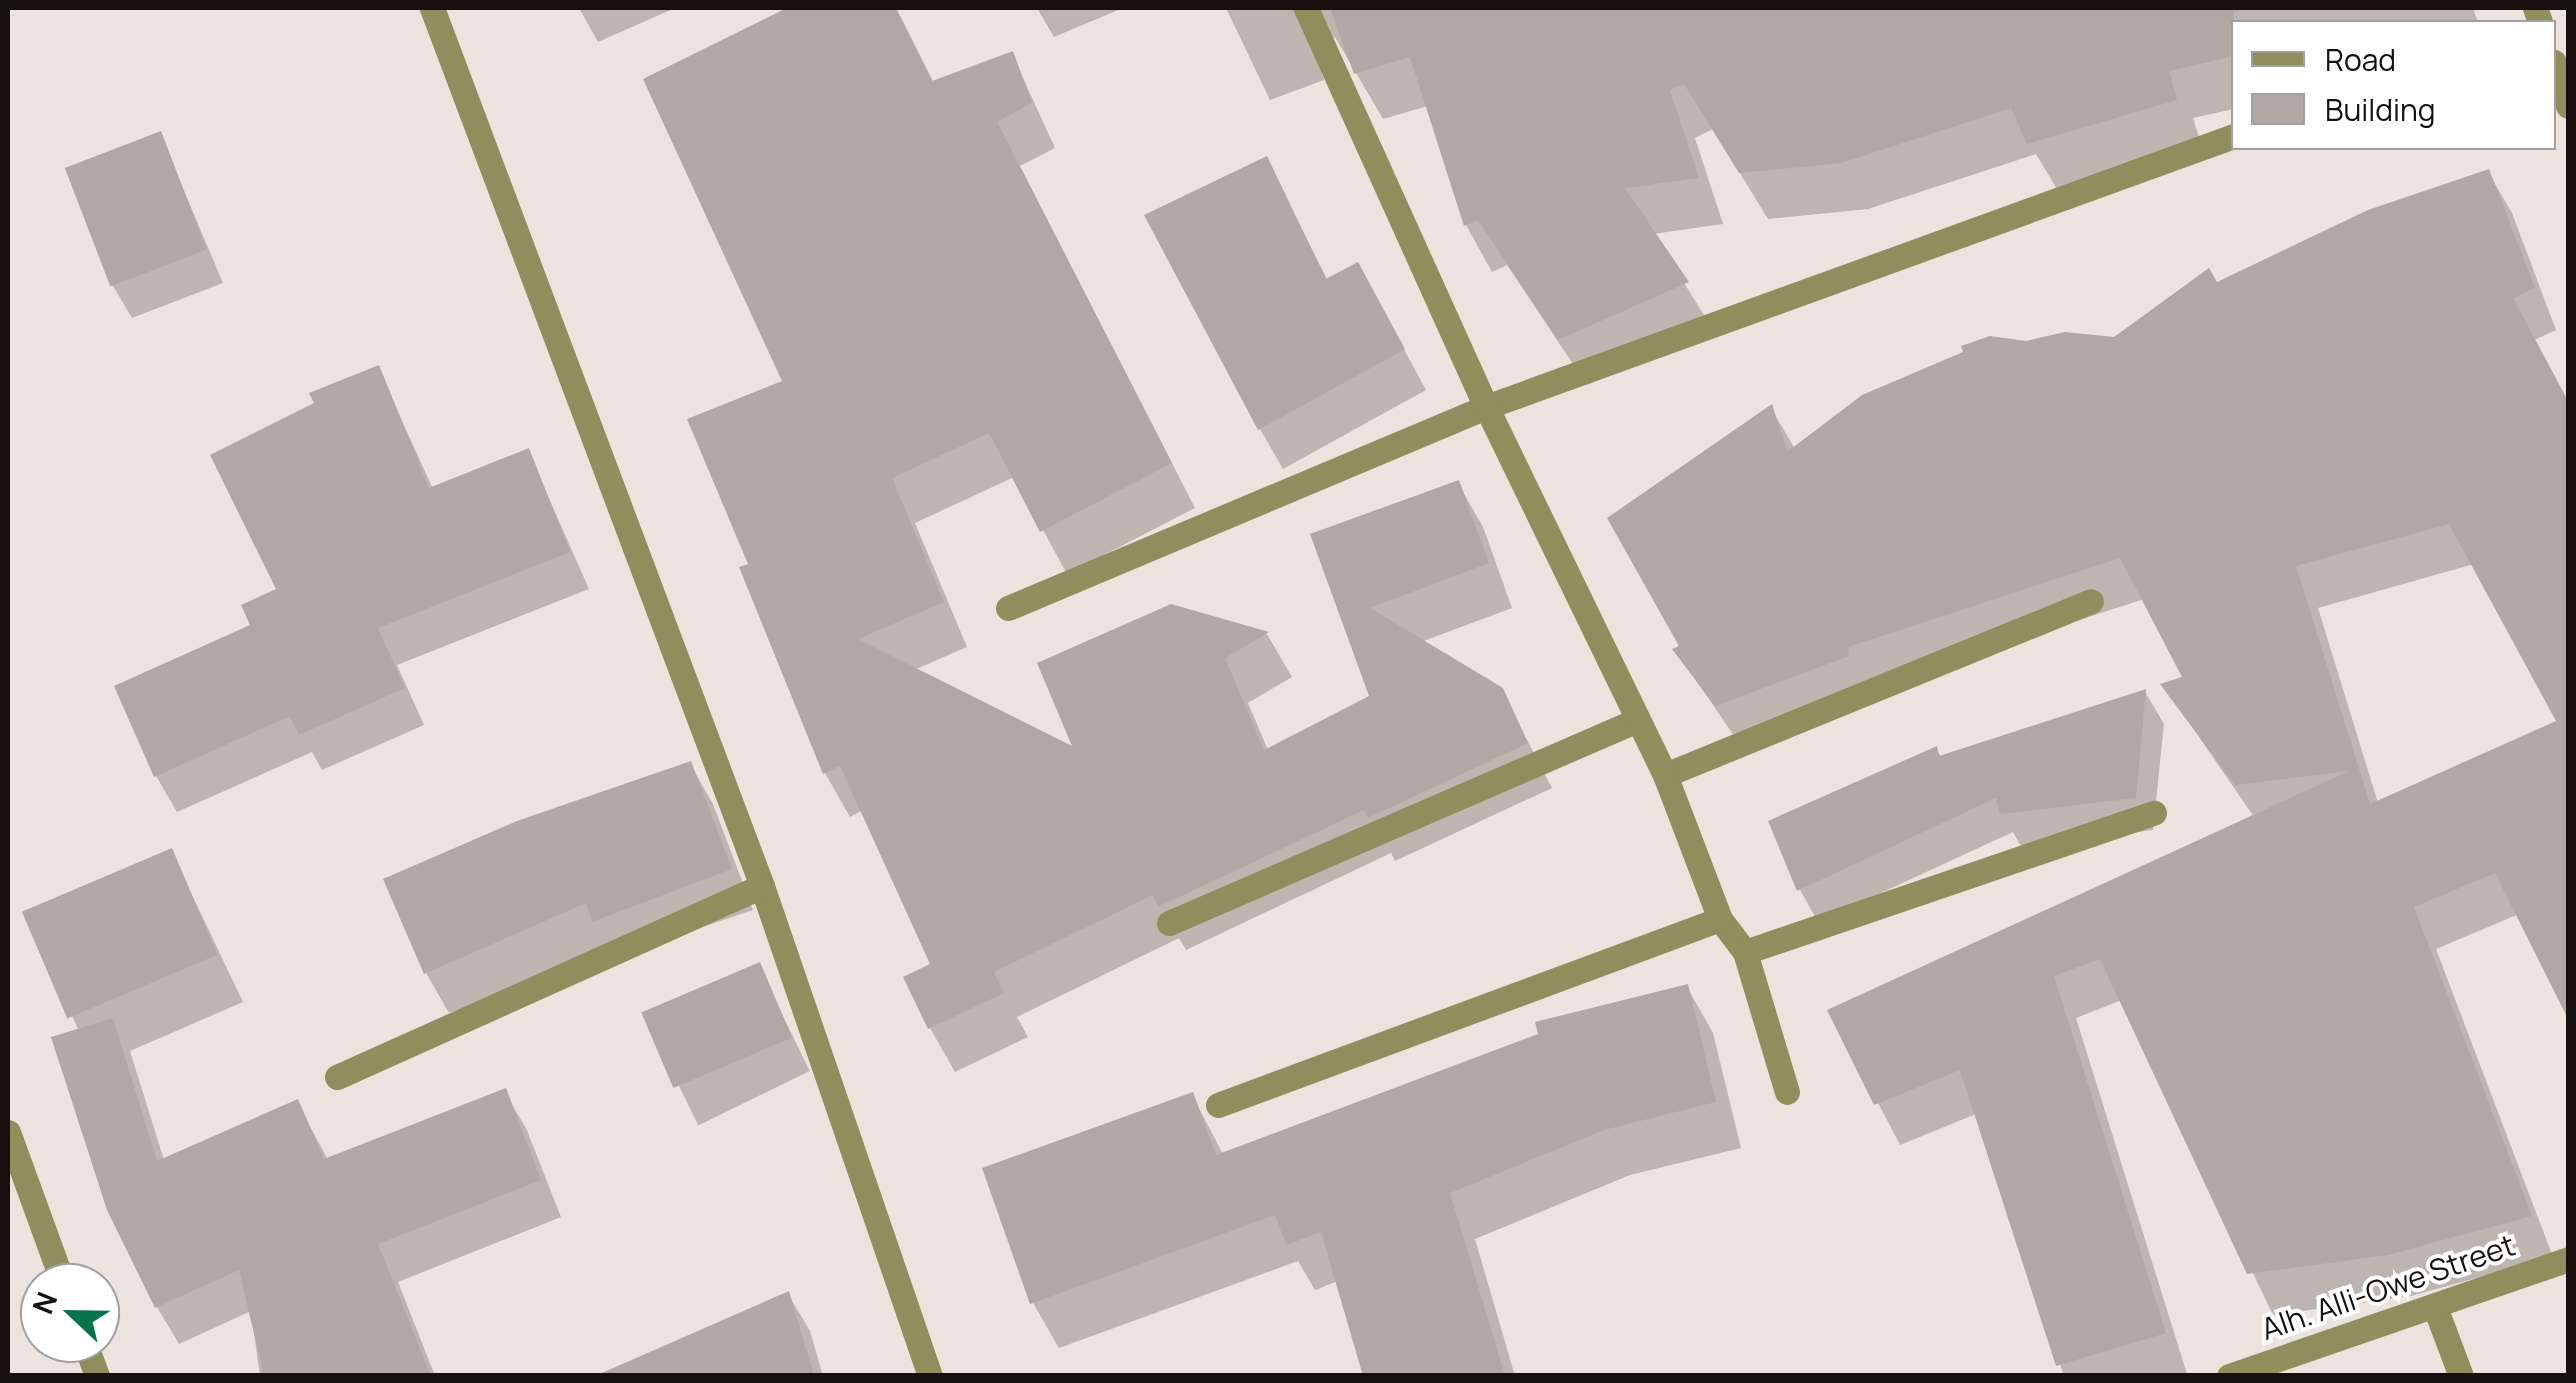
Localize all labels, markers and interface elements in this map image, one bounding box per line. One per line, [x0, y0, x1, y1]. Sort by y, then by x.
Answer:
legend [2231, 20, 2556, 150]
text: Road [2325, 39, 2396, 80]
text: Building [2325, 89, 2436, 130]
street label: Alh. Alli-Owe Street [2256, 1227, 2520, 1347]
north arrow [20, 1263, 120, 1363]
text: N [23, 1286, 65, 1319]

